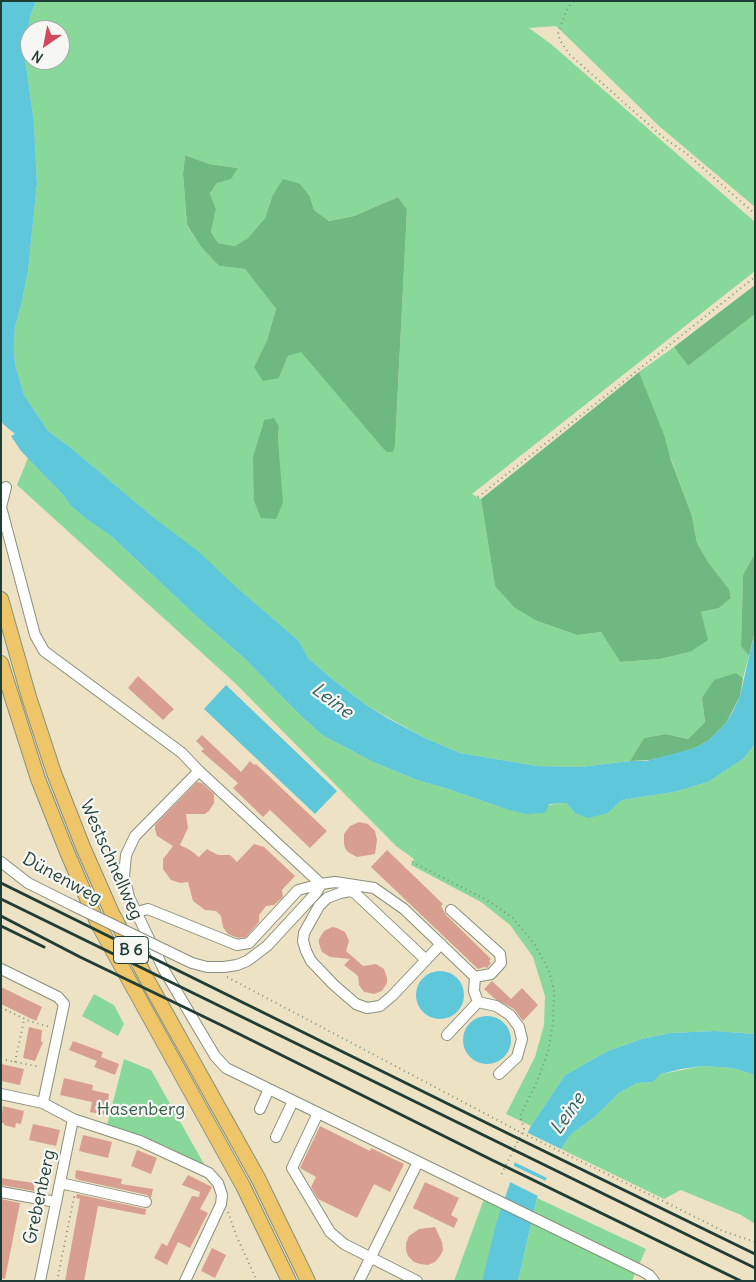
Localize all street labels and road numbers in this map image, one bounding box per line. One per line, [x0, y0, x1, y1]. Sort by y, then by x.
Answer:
street label: Westschnellweg [75, 796, 147, 924]
street label: Dünenweg [18, 848, 106, 910]
road number: B 6 [114, 936, 148, 964]
street label: Grebenberg [19, 1148, 61, 1246]

